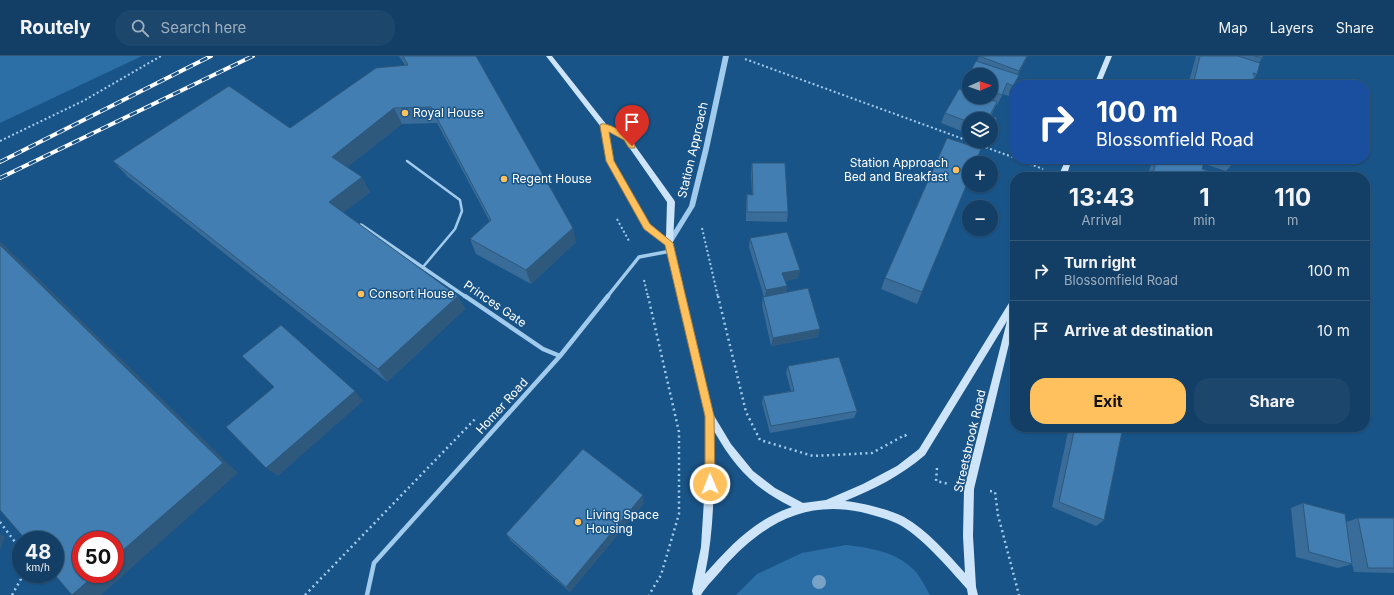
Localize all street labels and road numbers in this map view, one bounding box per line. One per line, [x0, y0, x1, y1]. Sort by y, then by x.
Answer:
street label: Station Approach [674, 100, 711, 199]
street label: Princes Gate [461, 277, 529, 330]
street label: Homer Road [472, 374, 531, 437]
street label: Streetsbrook Road [950, 388, 989, 494]

